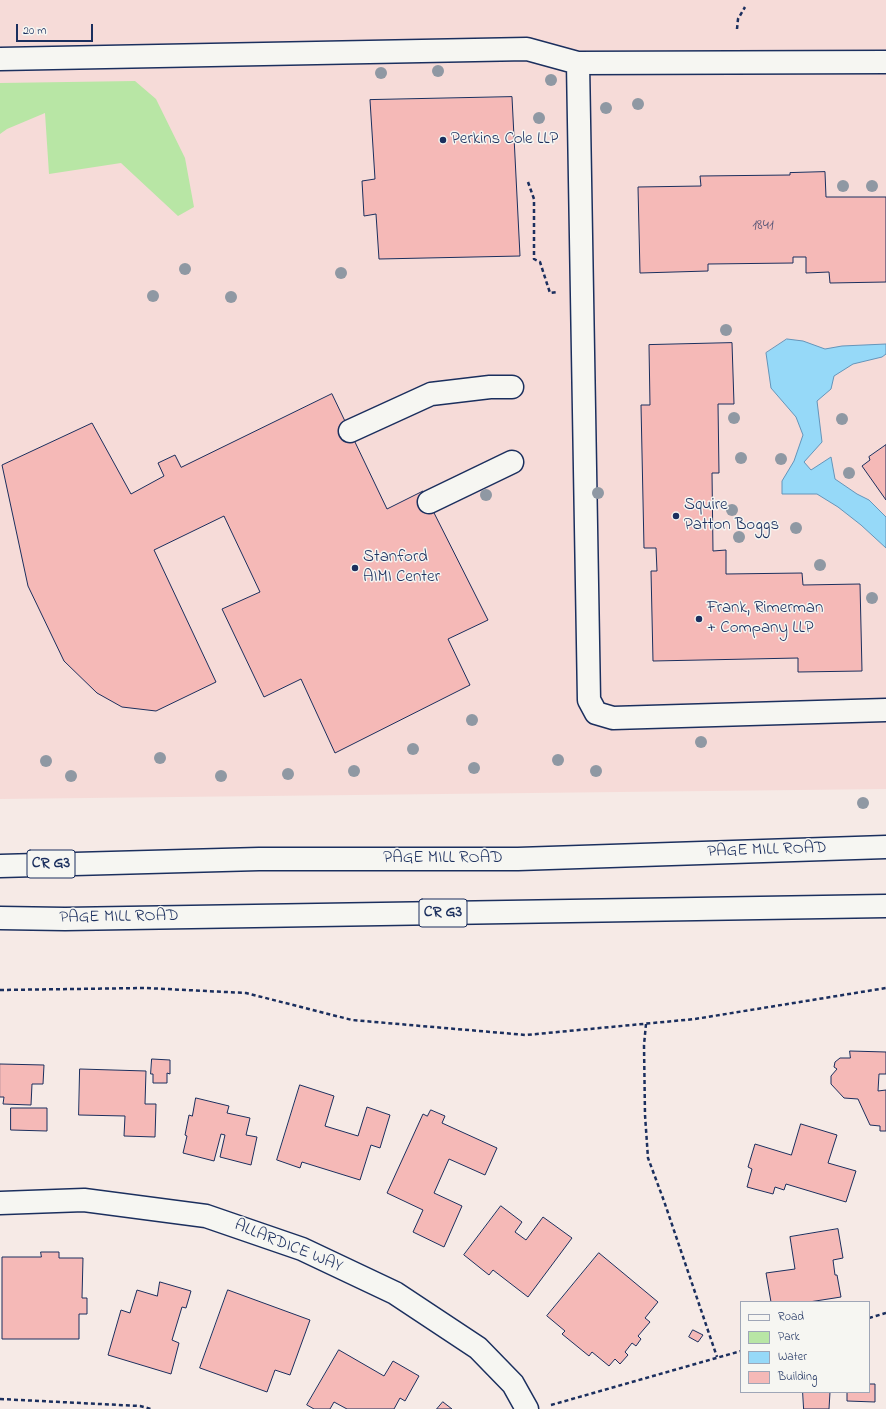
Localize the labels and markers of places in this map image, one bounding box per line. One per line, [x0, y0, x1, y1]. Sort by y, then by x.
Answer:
place label: Perkins Cole LLP [451, 130, 558, 150]
marker: Perkins Cole LLP [438, 135, 448, 145]
place label: Squire Patton Boggs [684, 496, 779, 536]
marker: Squire Patton Boggs [671, 511, 681, 521]
place label: Stanford AIMI Center [363, 548, 440, 588]
marker: Stanford AIMI Center [350, 563, 360, 573]
place label: Frank, Rimerman + Company LLP [707, 599, 823, 639]
marker: Frank, Rimerman + Company LLP [694, 614, 704, 624]

